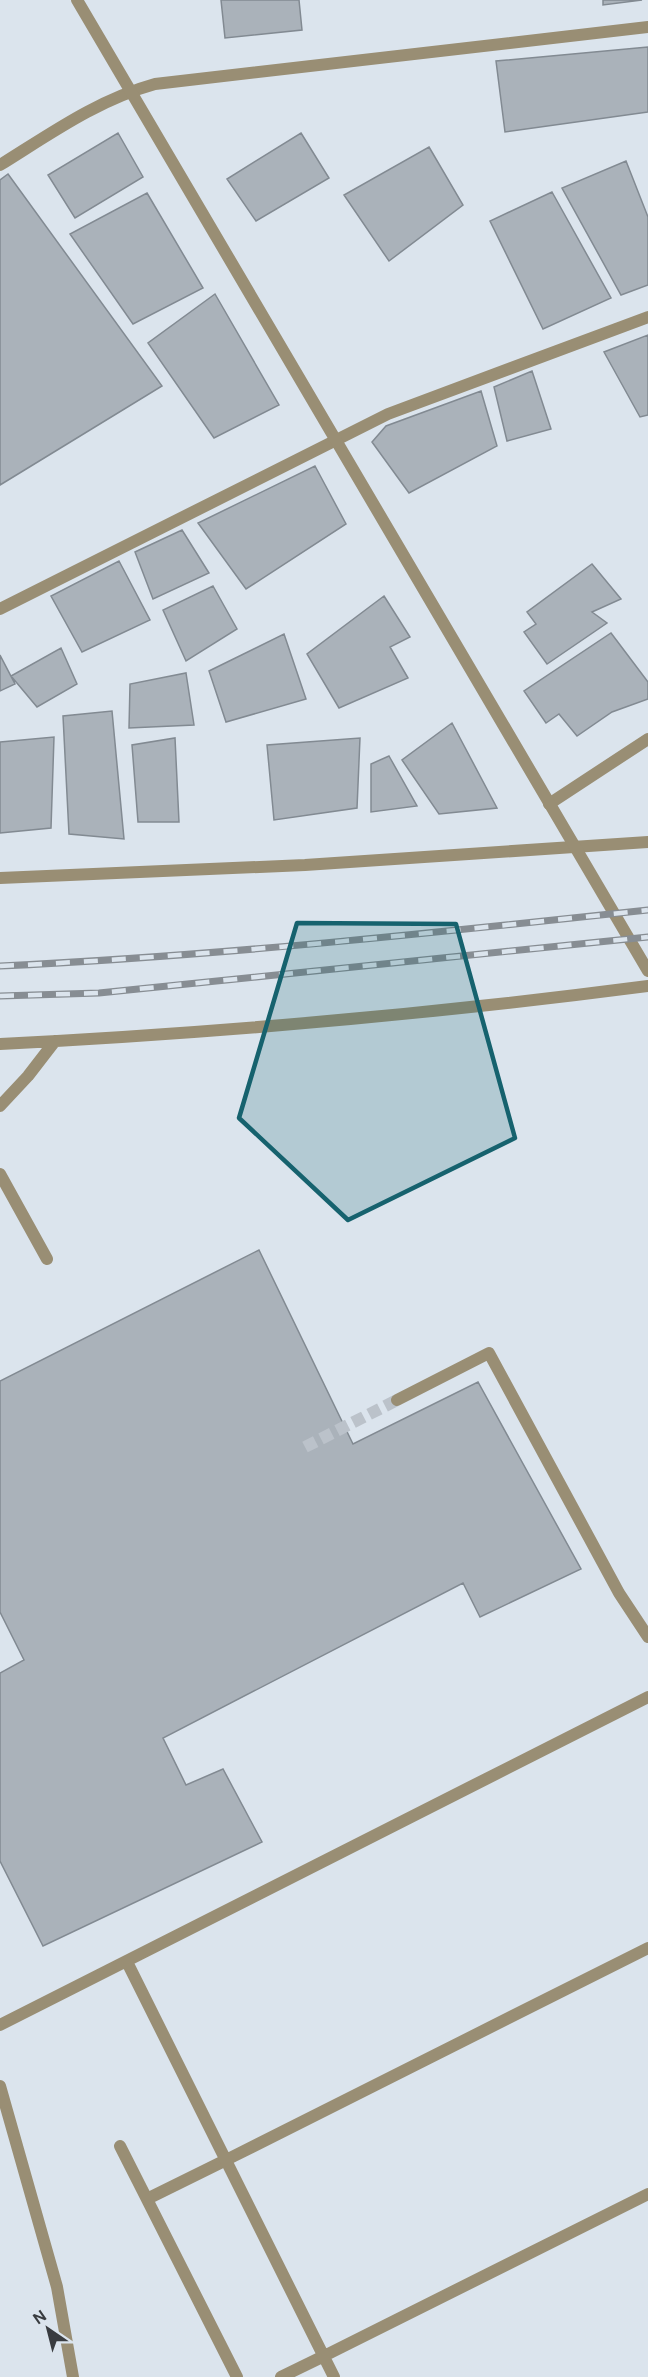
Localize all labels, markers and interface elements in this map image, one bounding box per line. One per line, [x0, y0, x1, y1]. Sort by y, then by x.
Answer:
north arrow [18, 2299, 78, 2359]
text: N [29, 2305, 50, 2329]

